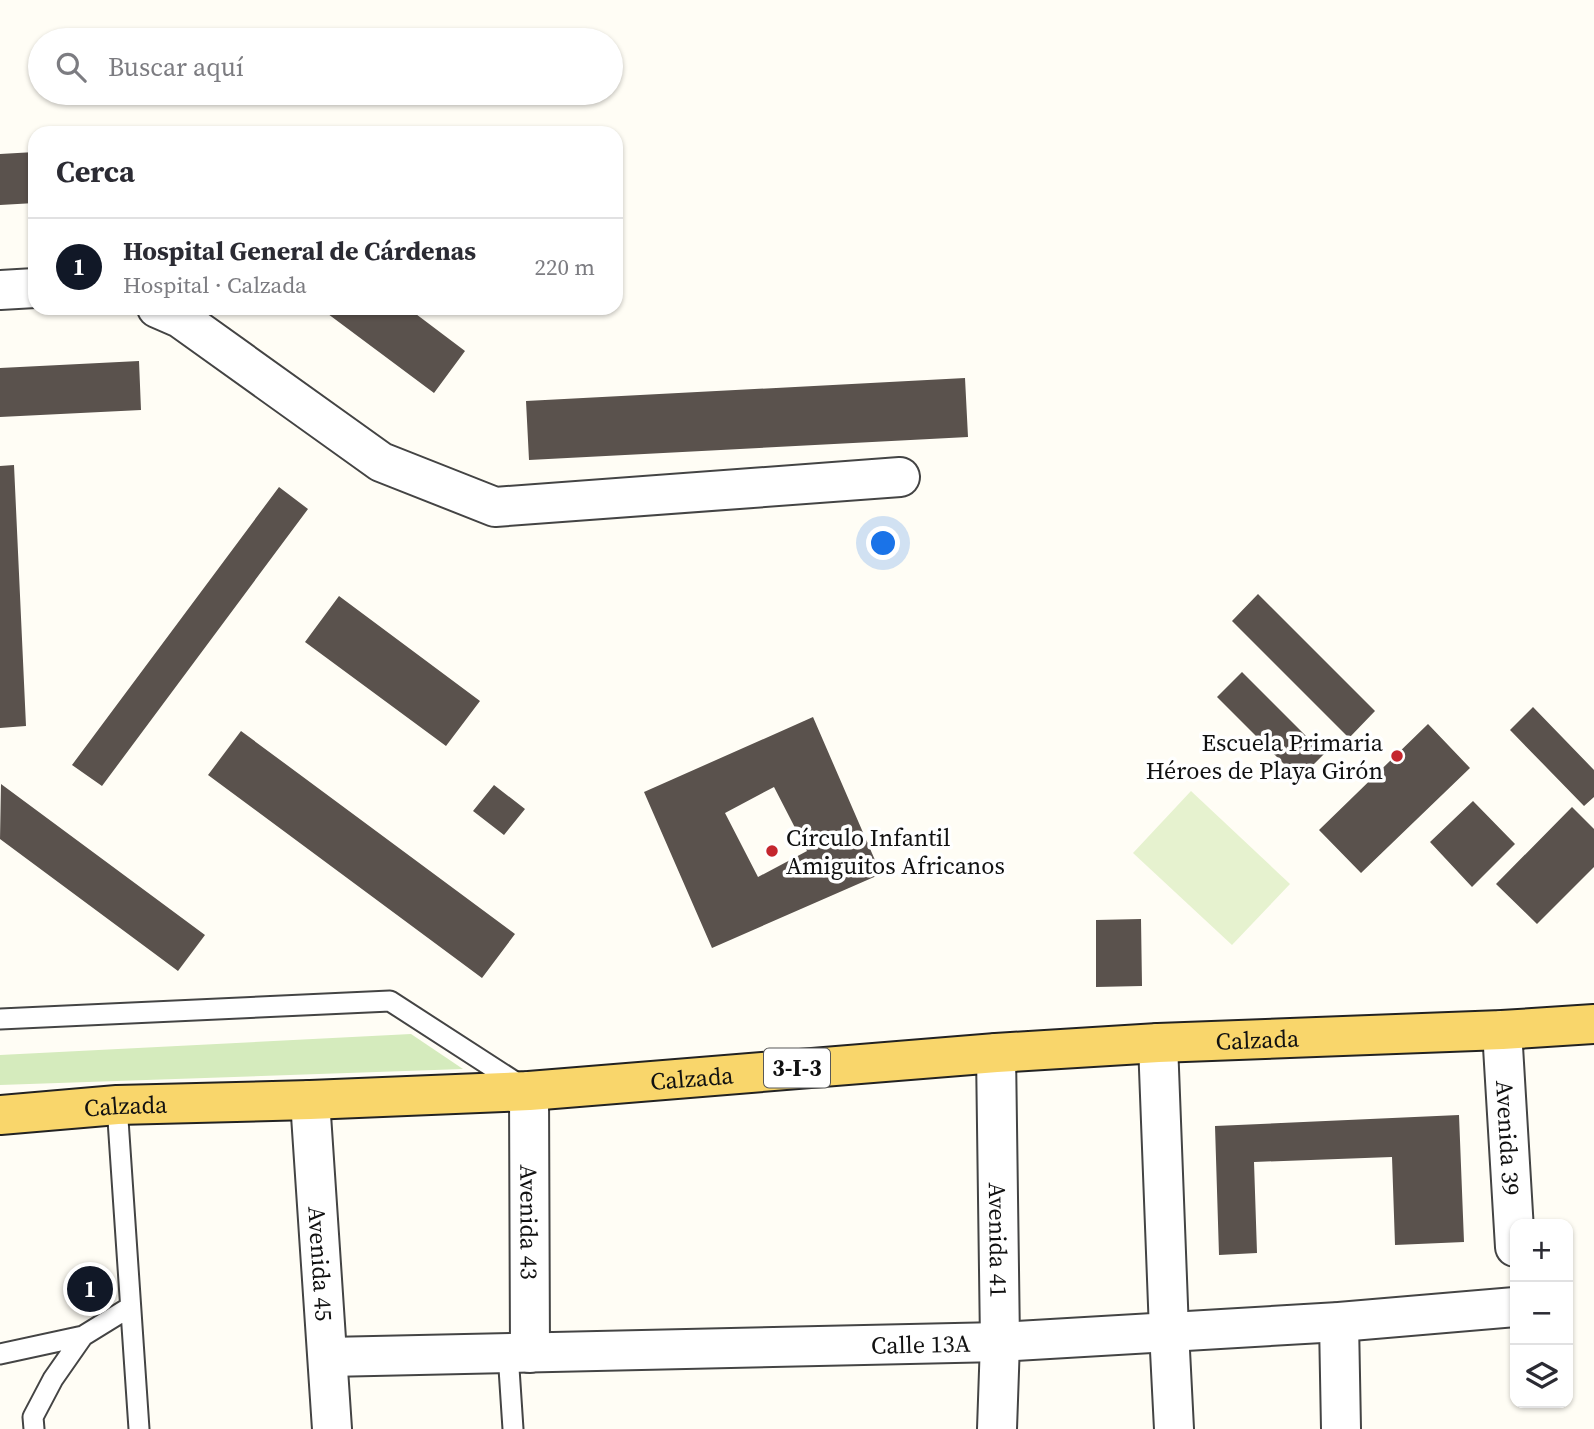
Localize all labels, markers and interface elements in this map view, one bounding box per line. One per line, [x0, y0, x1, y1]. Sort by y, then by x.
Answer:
search box [28, 28, 623, 105]
icon: search [52, 48, 90, 86]
text: Buscar aquí [108, 49, 244, 85]
text: Cerca [56, 151, 135, 192]
text: Hospital General de Cárdenas [123, 233, 476, 269]
text: 1 [73, 251, 85, 283]
text: 220 m [534, 251, 595, 283]
text: Hospital · Calzada [123, 269, 307, 301]
your location [866, 526, 900, 560]
place label: Escuela Primaria Héroes de Playa Girón [1146, 726, 1384, 787]
marker: Escuela Primaria Héroes de Playa Girón [1389, 748, 1405, 764]
place label: Círculo Infantil Amiguitos Africanos [786, 821, 1005, 882]
marker: Círculo Infantil Amiguitos Africanos [764, 843, 780, 859]
street label: Calzada [1215, 1021, 1300, 1057]
road number: 3-I-3 [764, 1049, 830, 1088]
street label: Calzada [649, 1058, 735, 1098]
street label: Avenida 39 [1489, 1079, 1528, 1196]
street label: Calzada [83, 1087, 168, 1124]
street label: Avenida 43 [513, 1164, 546, 1280]
street label: Avenida 41 [981, 1182, 1016, 1298]
street label: Avenida 45 [301, 1205, 341, 1322]
map controls [1510, 1219, 1573, 1408]
button: + [1510, 1219, 1573, 1282]
pin: 1 [67, 1263, 113, 1315]
button: − [1510, 1282, 1573, 1345]
street label: Calle 13A [871, 1326, 971, 1361]
button: layers [1510, 1345, 1573, 1408]

